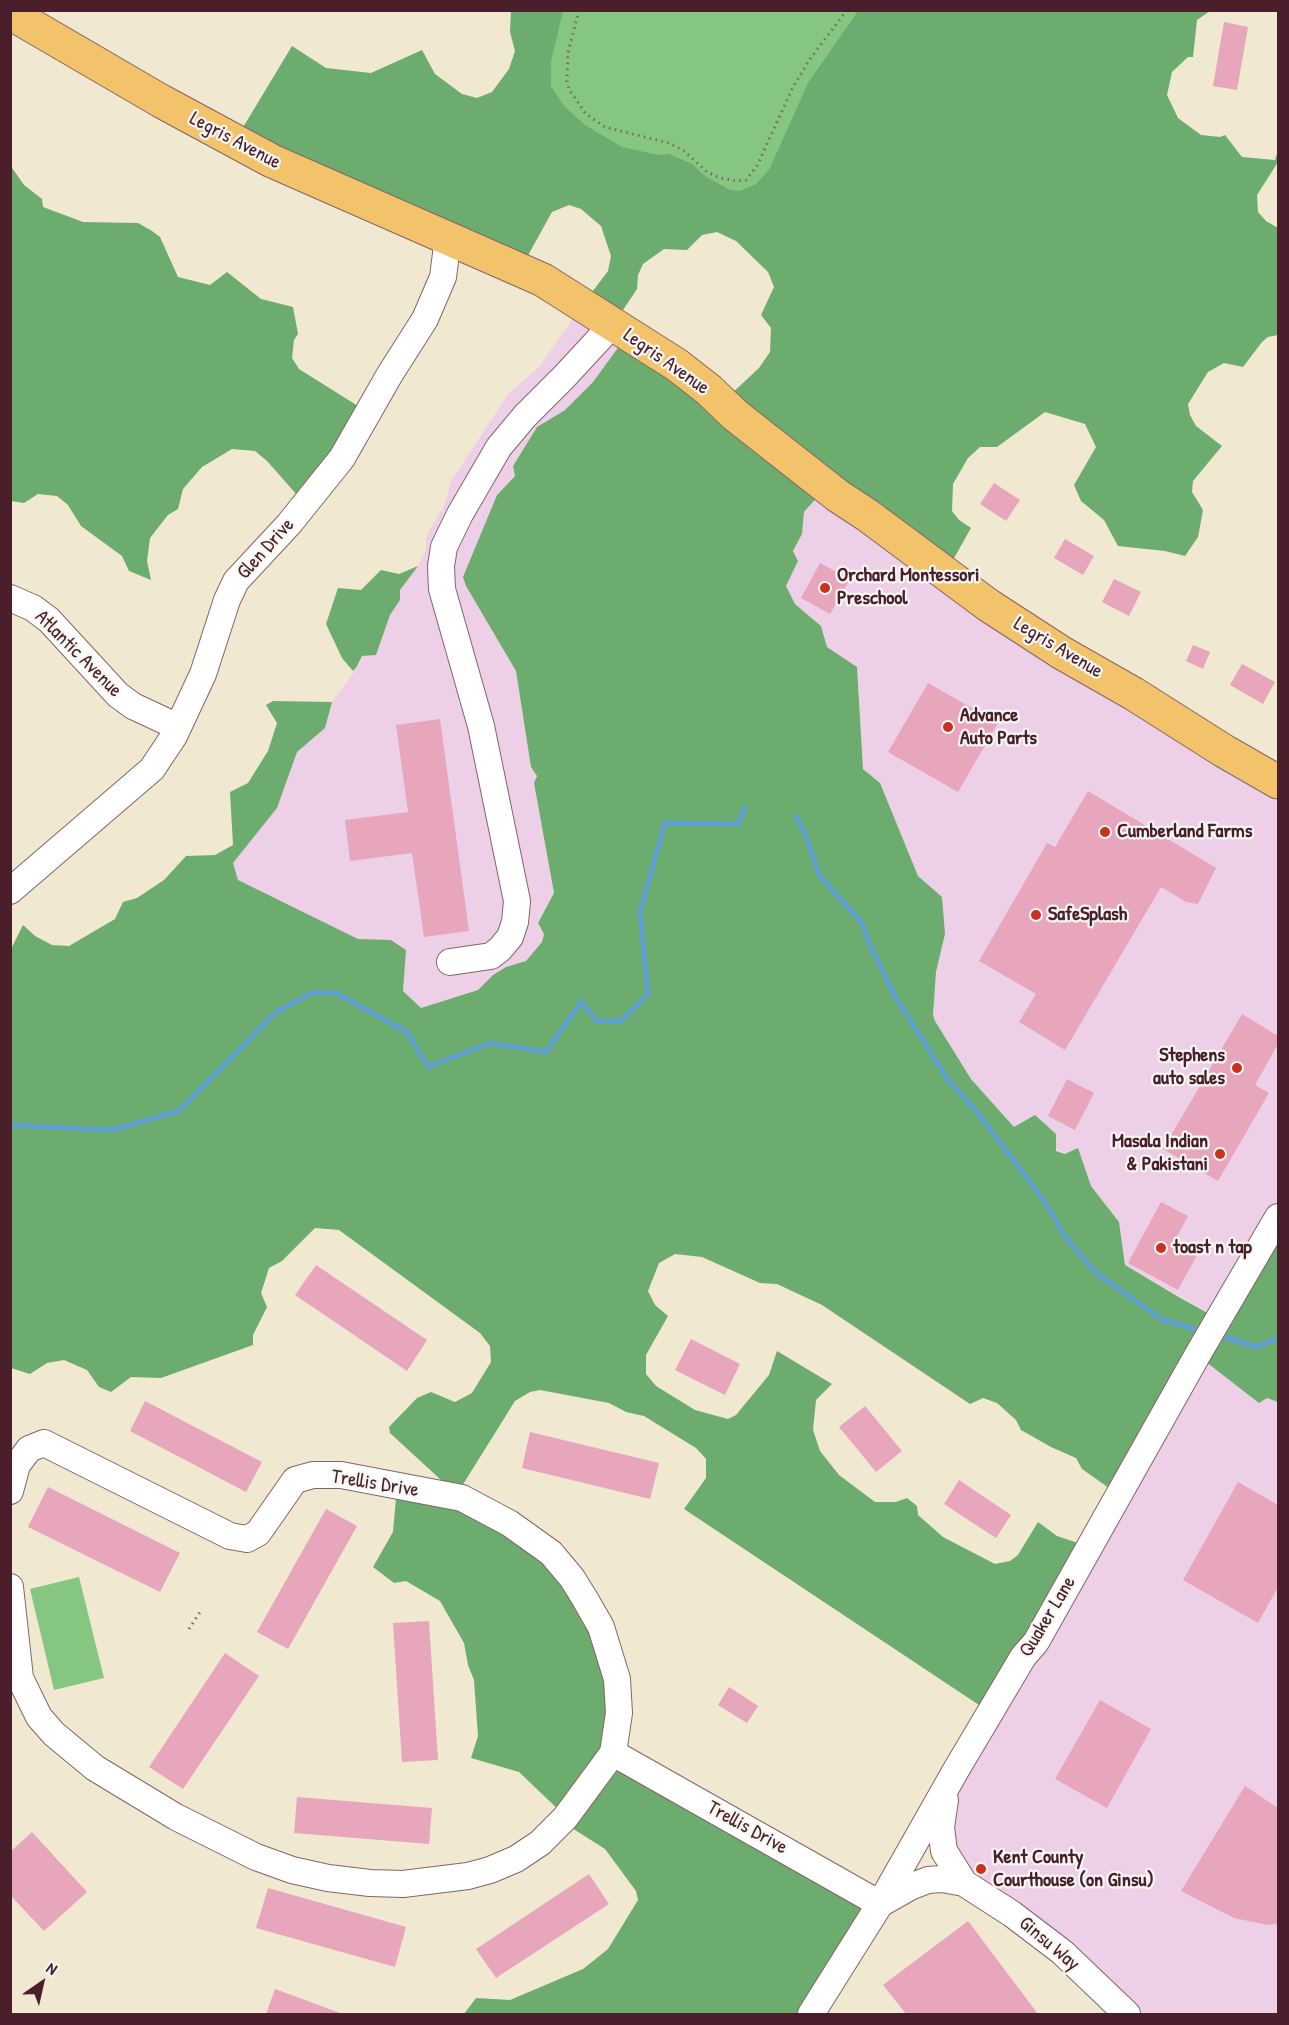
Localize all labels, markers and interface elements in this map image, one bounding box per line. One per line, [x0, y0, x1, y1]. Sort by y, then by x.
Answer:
street label: Legris Avenue [185, 107, 285, 175]
street label: Legris Avenue [618, 324, 714, 400]
street label: Glen Drive [232, 513, 300, 585]
place label: Orchard Montessori Preschool [837, 564, 979, 611]
marker: Orchard Montessori Preschool [818, 581, 832, 595]
street label: Atlantic Avenue [29, 605, 127, 703]
street label: Legris Avenue [1009, 612, 1107, 684]
place label: Advance Auto Parts [960, 704, 1037, 751]
marker: Advance Auto Parts [941, 720, 955, 734]
place label: Cumberland Farms [1117, 820, 1252, 844]
marker: Cumberland Farms [1098, 825, 1112, 839]
place label: SafeSplash [1048, 903, 1127, 927]
marker: SafeSplash [1029, 908, 1043, 922]
place label: Stephens auto sales [1153, 1044, 1225, 1091]
marker: Stephens auto sales [1230, 1061, 1244, 1075]
place label: Masala Indian & Pakistani [1112, 1130, 1208, 1177]
marker: Masala Indian & Pakistani [1213, 1147, 1227, 1161]
place label: toast n tap [1173, 1236, 1252, 1260]
marker: toast n tap [1154, 1241, 1168, 1255]
street label: Trellis Drive [330, 1465, 420, 1503]
street label: Quaker Lane [1015, 1572, 1081, 1662]
street label: Trellis Drive [703, 1796, 791, 1860]
place label: Kent County Courthouse (on Ginsu) [993, 1846, 1154, 1893]
marker: Kent County Courthouse (on Ginsu) [974, 1862, 988, 1876]
street label: Ginsu Way [1014, 1912, 1084, 1976]
north arrow [12, 1953, 72, 2013]
text: N [42, 1957, 62, 1980]

